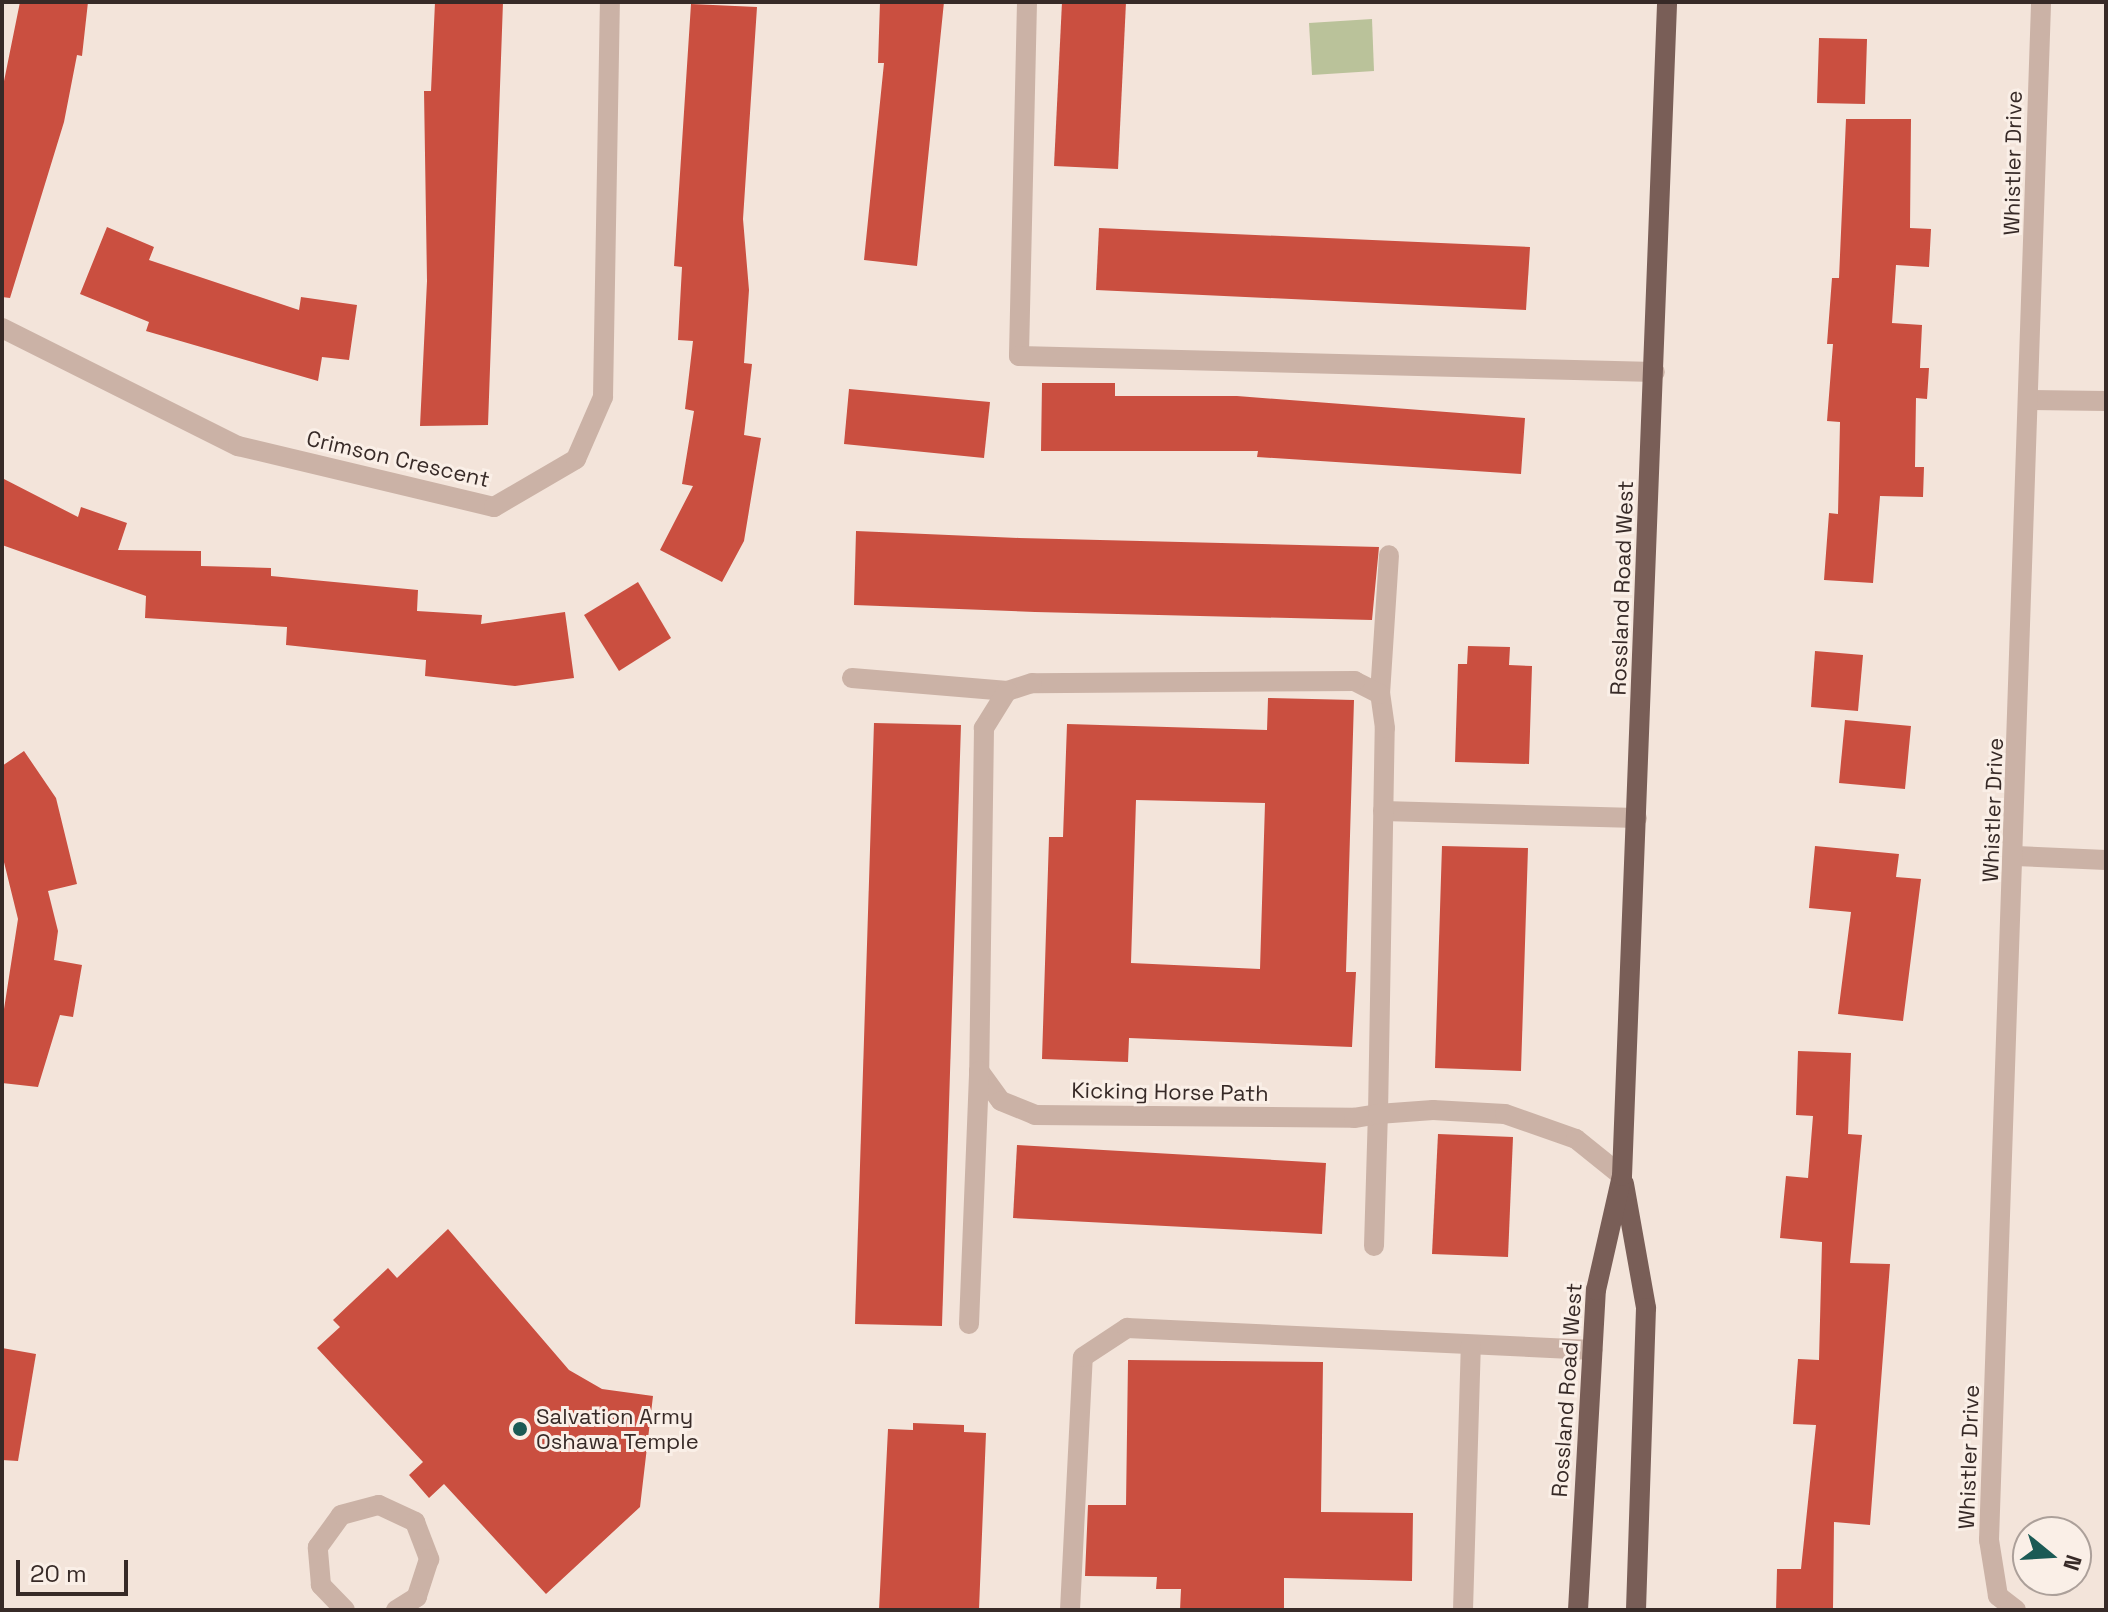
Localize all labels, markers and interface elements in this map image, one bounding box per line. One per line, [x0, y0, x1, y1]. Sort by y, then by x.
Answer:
street label: Whistler Drive [1999, 90, 2027, 236]
street label: Crimson Crescent [304, 425, 492, 493]
street label: Rossland Road West [1605, 480, 1639, 696]
street label: Whistler Drive [1977, 737, 2009, 883]
street label: Kicking Horse Path [1071, 1077, 1269, 1107]
street label: Rossland Road West [1546, 1282, 1588, 1498]
street label: Whistler Drive [1953, 1384, 1985, 1530]
place label: Salvation Army Oshawa Temple [536, 1403, 699, 1454]
marker: Salvation Army Oshawa Temple [511, 1420, 529, 1438]
north arrow [2012, 1516, 2092, 1596]
scale bar [20, 1544, 132, 1594]
text: N [2057, 1551, 2089, 1574]
text: 20 m [30, 1558, 87, 1589]

